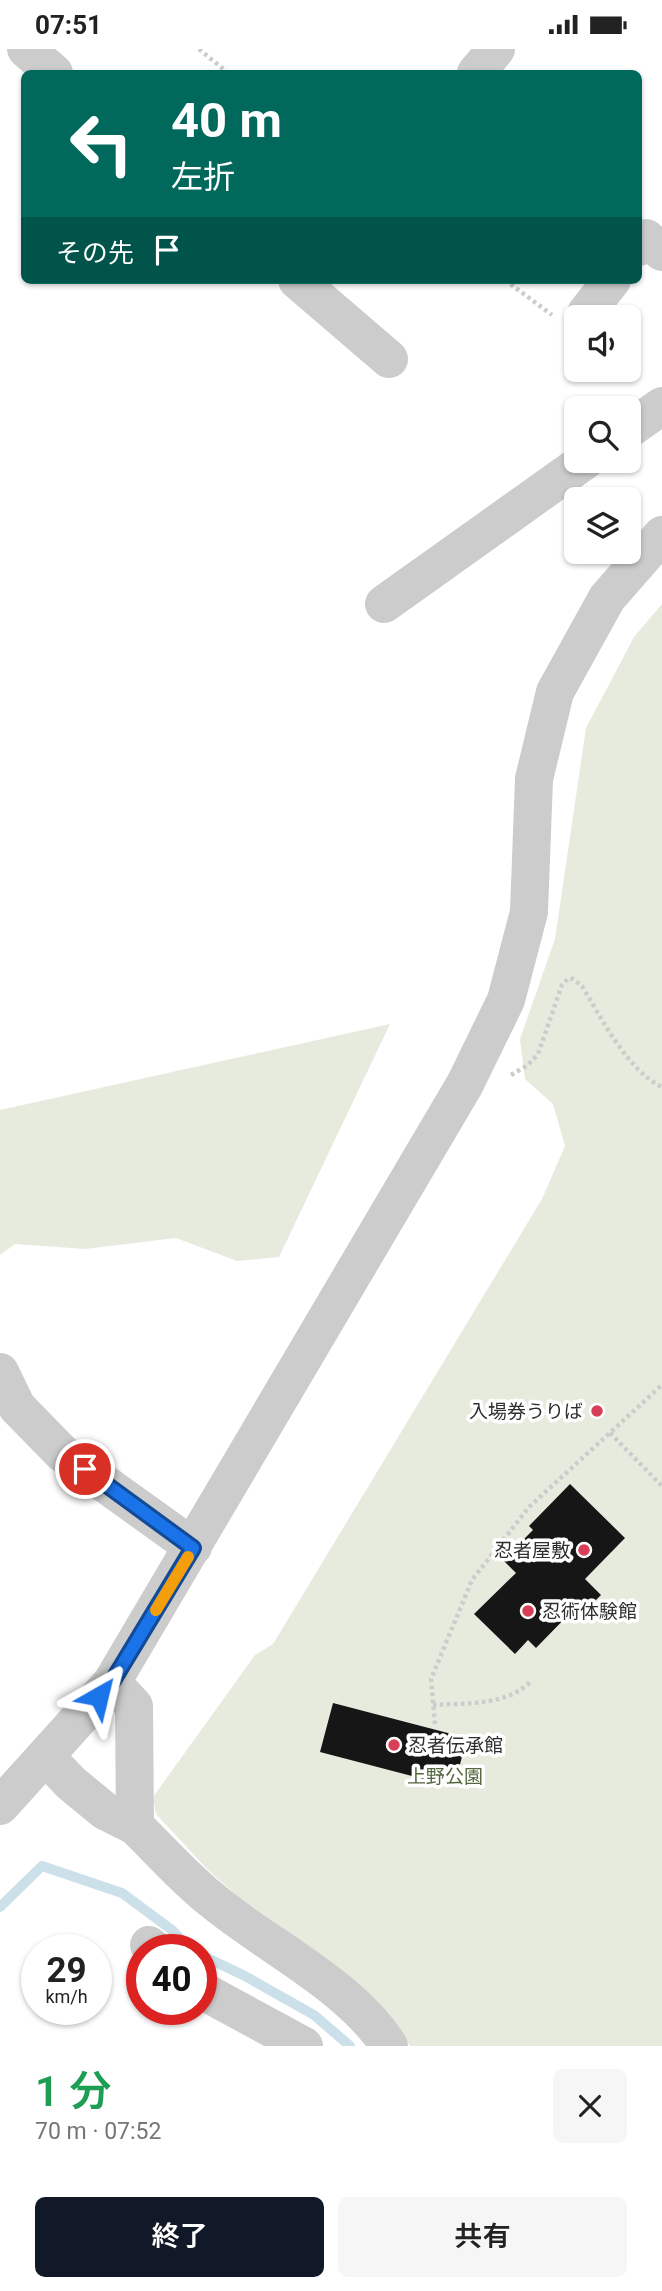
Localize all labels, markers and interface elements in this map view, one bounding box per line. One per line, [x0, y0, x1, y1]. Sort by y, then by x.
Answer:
text: 07:51 [35, 10, 102, 40]
text: 40 m [171, 92, 282, 149]
icon: left [56, 98, 147, 189]
text: 左折 [171, 158, 235, 196]
icon: arrive [148, 231, 186, 269]
text: その先 [56, 238, 134, 268]
map controls [564, 305, 641, 564]
button: sound [564, 305, 641, 382]
button: search [564, 396, 641, 473]
button: layers [564, 487, 641, 564]
place label: 入場券うりば [469, 1400, 583, 1423]
marker: 入場券うりば [589, 1403, 605, 1419]
pin [55, 1439, 115, 1499]
icon: arrive [66, 1450, 104, 1488]
place label: 忍者屋敷 [494, 1539, 570, 1562]
marker: 忍者屋敷 [576, 1542, 592, 1558]
place label: 忍術体験館 [542, 1600, 637, 1623]
marker: 忍術体験館 [520, 1603, 536, 1619]
position arrow [62, 1659, 136, 1733]
place label: 忍者伝承館 [408, 1734, 503, 1757]
marker: 忍者伝承館 [386, 1737, 402, 1753]
park label: 上野公園 [407, 1765, 483, 1788]
speed limit sign: 40 [126, 1934, 217, 2025]
text: 29 [46, 1950, 87, 1991]
text: km/h [45, 1986, 88, 2007]
text: 1 分 [35, 2067, 111, 2116]
button: close [553, 2069, 627, 2143]
text: 70 m · 07:52 [35, 2118, 161, 2145]
button: 終了 [35, 2197, 324, 2277]
button: 共有 [338, 2197, 627, 2277]

